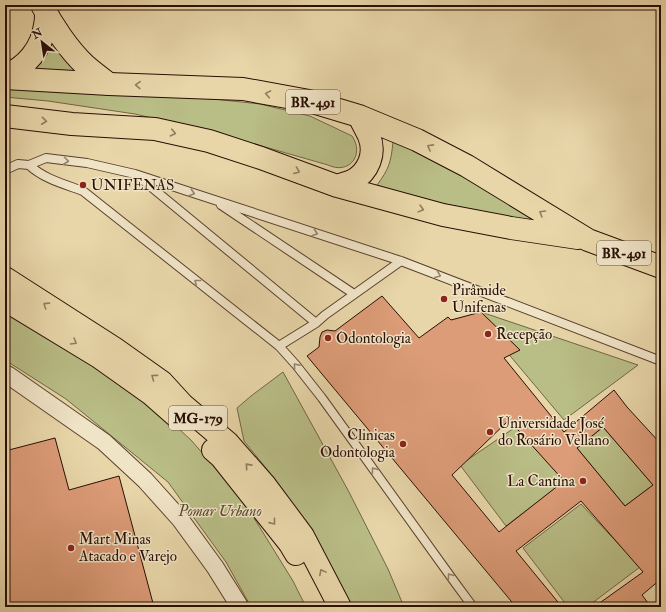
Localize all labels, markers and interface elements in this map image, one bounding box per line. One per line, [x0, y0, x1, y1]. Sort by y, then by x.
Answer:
north arrow [22, 22, 62, 62]
text: N [29, 25, 46, 42]
one-way arrow [135, 81, 141, 89]
one-way arrow [264, 90, 271, 98]
road number: BR-491 [286, 90, 340, 114]
one-way arrow [41, 116, 47, 125]
one-way arrow [169, 128, 176, 137]
one-way arrow [427, 144, 434, 152]
one-way arrow [63, 156, 69, 165]
one-way arrow [294, 167, 301, 175]
place label: UNIFENAS [91, 176, 174, 195]
marker: UNIFENAS [78, 180, 88, 190]
one-way arrow [188, 188, 195, 196]
one-way arrow [418, 204, 425, 213]
one-way arrow [539, 210, 546, 217]
one-way arrow [312, 228, 319, 237]
road number: BR-491 [597, 241, 651, 265]
one-way arrow [435, 271, 442, 279]
one-way arrow [195, 280, 202, 287]
place label: Pirâmide Unifenas [452, 281, 506, 317]
marker: Pirâmide Unifenas [439, 294, 449, 304]
one-way arrow [43, 302, 50, 309]
place label: Recepção [496, 325, 552, 345]
place label: Odontologia [336, 329, 412, 348]
marker: Recepção [483, 329, 493, 339]
marker: Odontologia [323, 333, 333, 343]
one-way arrow [70, 337, 77, 344]
one-way arrow [294, 363, 301, 371]
one-way arrow [152, 375, 159, 382]
road number: MG-179 [169, 406, 227, 430]
place label: Universidade José do Rosário Vellano [498, 414, 609, 450]
place label: Clinicas Odontologia [320, 426, 396, 462]
marker: Universidade José do Rosário Vellano [485, 427, 495, 437]
marker: Clinicas Odontologia [398, 439, 408, 449]
one-way arrow [246, 464, 253, 471]
one-way arrow [371, 467, 379, 474]
place label: La Cantina [507, 472, 576, 491]
marker: La Cantina [578, 476, 588, 486]
park label: Pomar Urbano [177, 502, 262, 521]
one-way arrow [268, 517, 275, 524]
place label: Mart Minas Atacado e Varejo [78, 530, 177, 566]
marker: Mart Minas Atacado e Varejo [66, 543, 76, 553]
one-way arrow [320, 569, 327, 577]
one-way arrow [448, 573, 455, 580]

